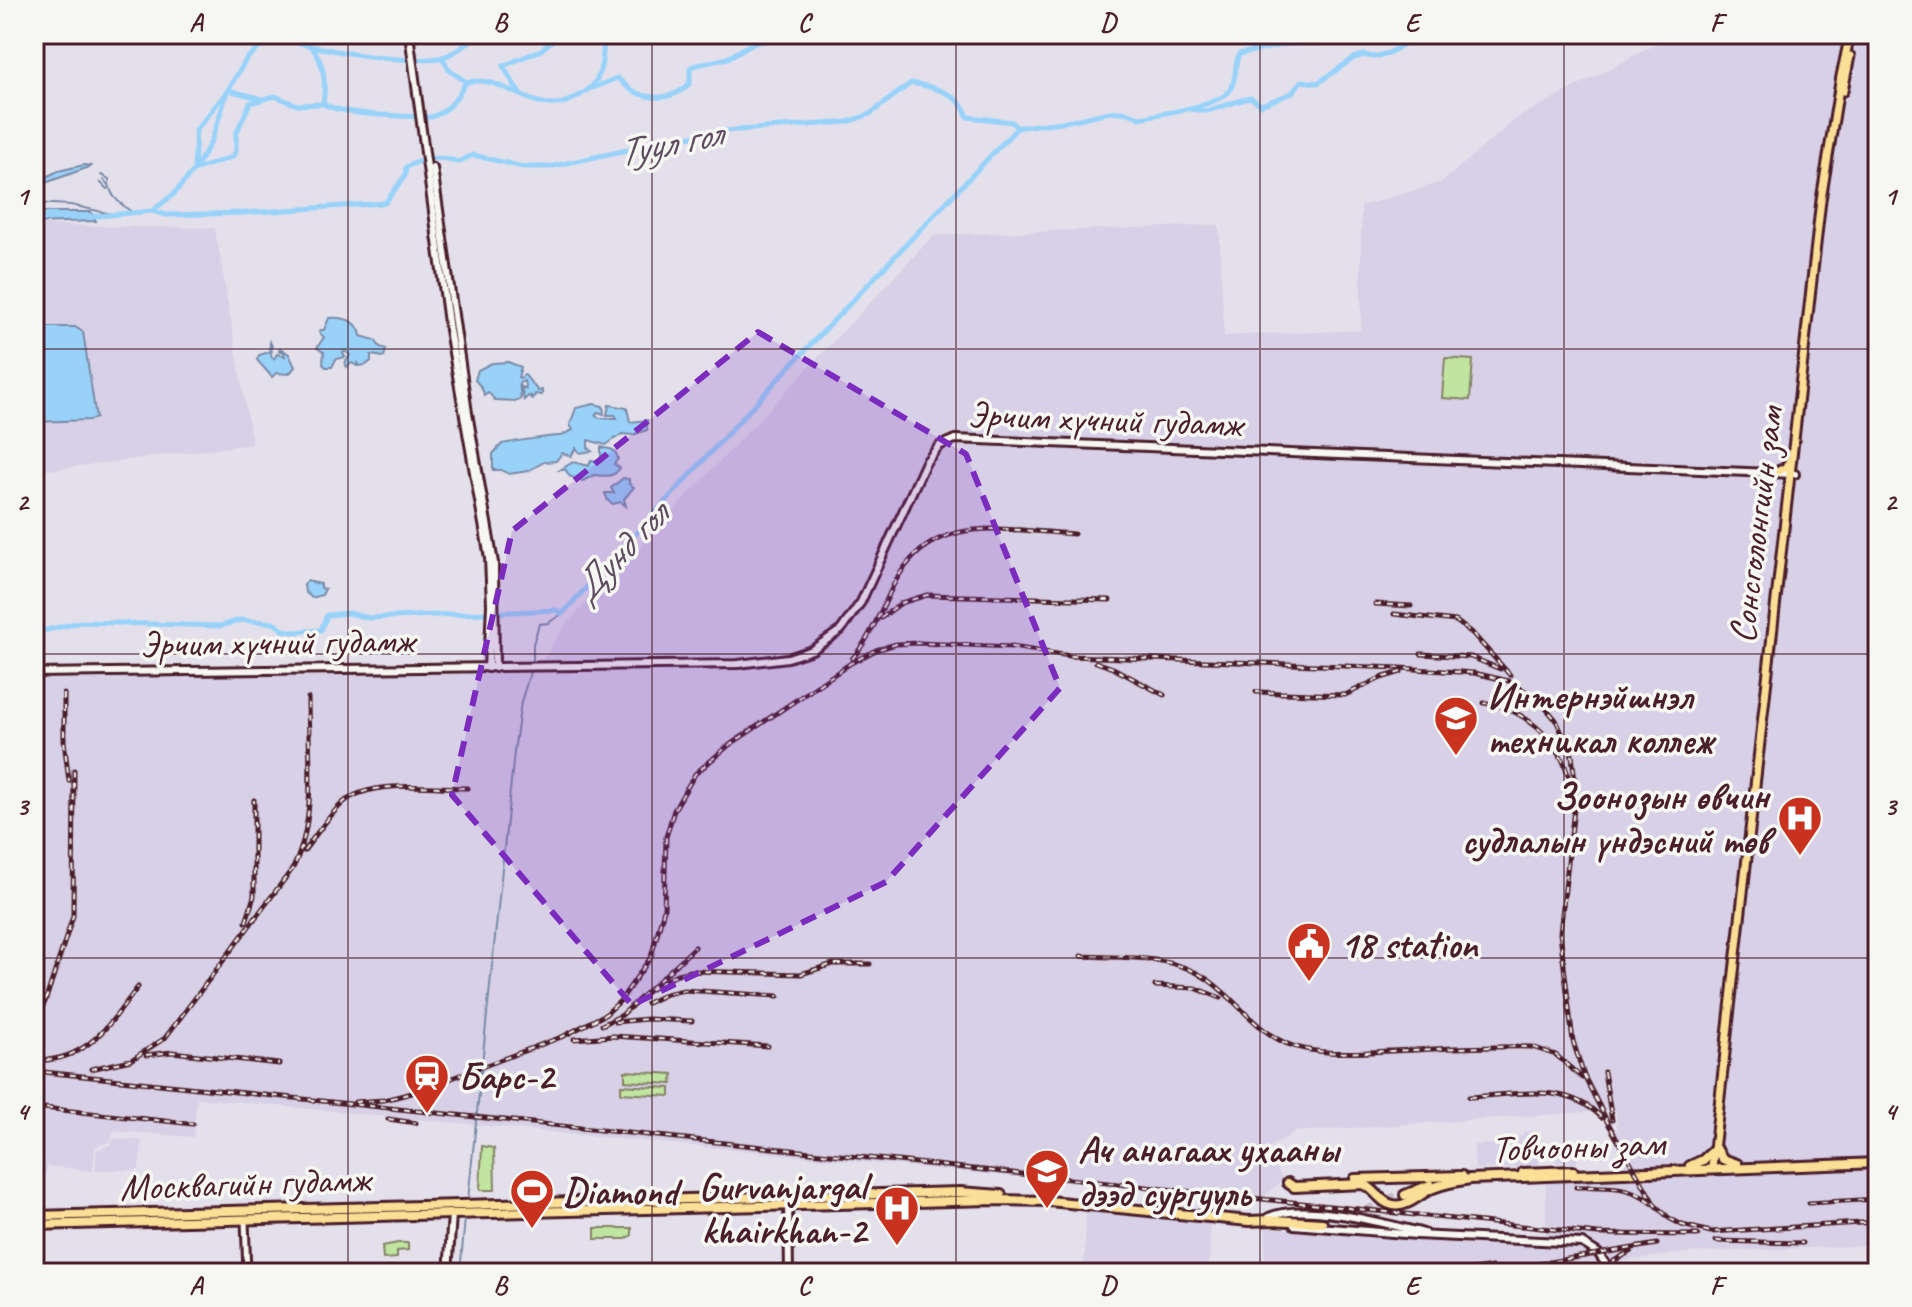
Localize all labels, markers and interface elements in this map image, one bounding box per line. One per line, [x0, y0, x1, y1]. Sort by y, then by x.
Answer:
text: A [189, 6, 204, 39]
text: B [493, 6, 509, 39]
text: C [798, 6, 814, 39]
text: D [1100, 6, 1118, 39]
text: E [1405, 6, 1423, 39]
text: F [1710, 6, 1728, 39]
water label: Туул гол [613, 107, 731, 178]
text: 1 [16, 180, 31, 213]
text: 1 [1884, 180, 1899, 213]
street label: Эрчим хүчний гудамж [967, 391, 1247, 447]
street label: Сонсголонгийн зам [1718, 402, 1794, 646]
text: 2 [16, 485, 30, 518]
text: 2 [1884, 485, 1898, 518]
water label: Дунд гол [560, 487, 683, 613]
street label: Эрчим хүчний гудамж [139, 616, 419, 668]
place label: Интернэйшнэл техникал коллеж [1487, 673, 1717, 764]
school or university icon: Интернэйшнэл техникал коллеж [1432, 694, 1480, 757]
place label: Зоонозын өвчин судлалын үндэсний төв [1462, 773, 1777, 864]
text: 3 [16, 790, 30, 823]
text: 3 [1884, 790, 1898, 823]
hospital icon: Зоонозын өвчин судлалын үндэсний төв [1776, 794, 1824, 857]
public building icon: 18 station [1285, 920, 1333, 983]
place label: 18 station [1340, 921, 1479, 968]
station icon: Барс-2 [403, 1052, 451, 1115]
place label: Барс-2 [458, 1053, 557, 1100]
text: 4 [16, 1095, 31, 1128]
text: 4 [1884, 1095, 1899, 1128]
street label: Товчооны зам [1491, 1119, 1668, 1173]
place label: Ач анагаах ухааны дээд сургууль [1078, 1126, 1342, 1217]
school or university icon: Ач анагаах ухааны дээд сургууль [1023, 1147, 1071, 1210]
street label: Москвагийн гудамж [119, 1155, 374, 1211]
place label: Gurvanjargal khairkhan-2 [699, 1163, 873, 1254]
sports icon: Diamond [508, 1167, 556, 1230]
place label: Diamond [563, 1168, 684, 1215]
hospital icon: Gurvanjargal khairkhan-2 [873, 1184, 921, 1247]
text: A [189, 1269, 204, 1302]
text: B [493, 1269, 509, 1302]
text: C [798, 1269, 814, 1302]
text: D [1100, 1269, 1118, 1302]
text: E [1405, 1269, 1423, 1302]
text: F [1710, 1269, 1728, 1302]

